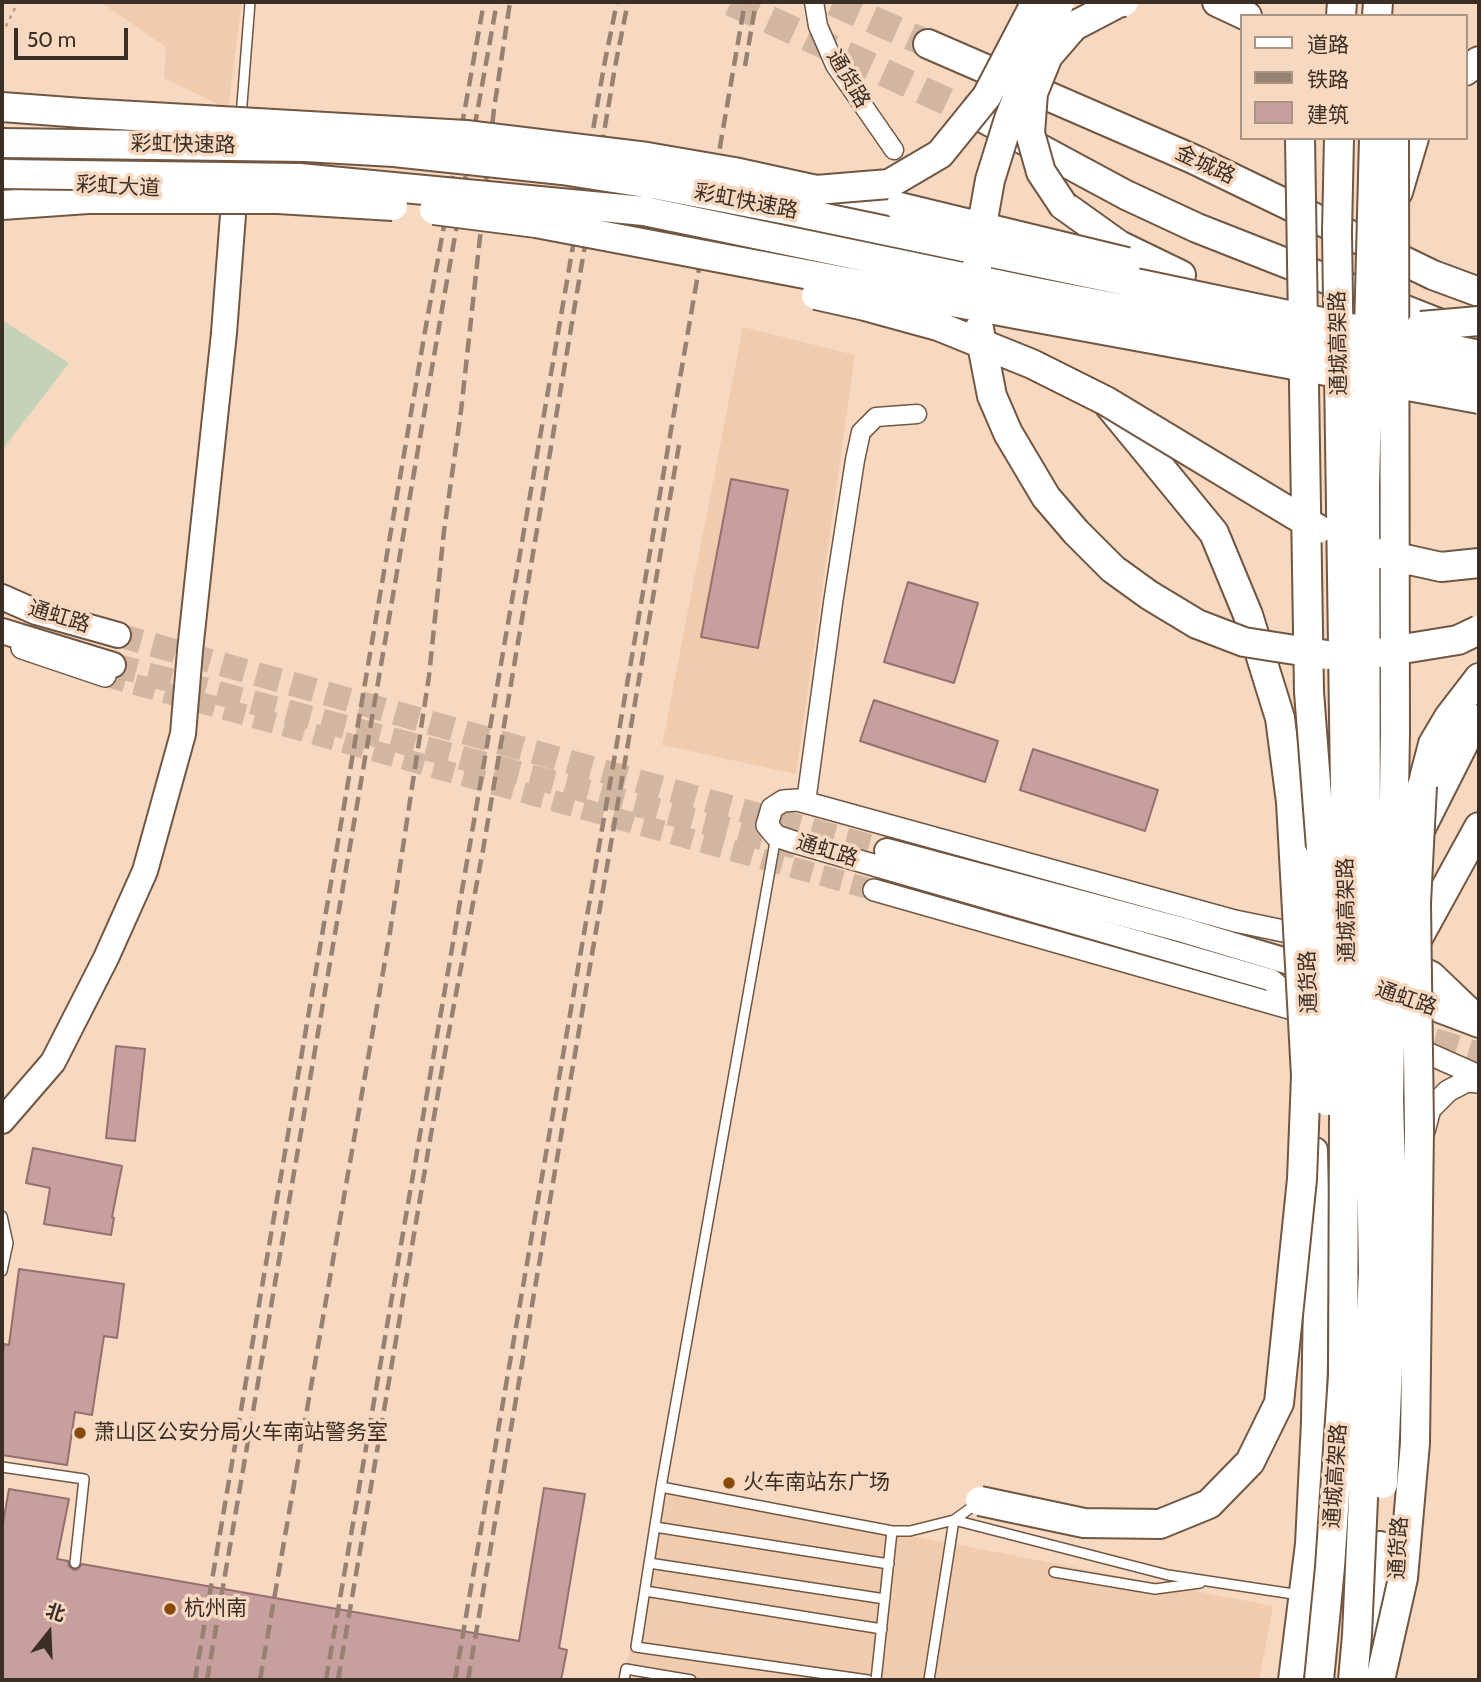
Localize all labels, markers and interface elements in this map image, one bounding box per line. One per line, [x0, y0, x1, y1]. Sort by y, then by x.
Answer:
scale bar [18, 14, 131, 58]
legend [1240, 14, 1467, 140]
text: 50 m [27, 27, 76, 52]
text: 道路 [1307, 32, 1349, 57]
street label: 通货路 [821, 46, 875, 112]
text: 铁路 [1307, 67, 1349, 92]
text: 建筑 [1307, 102, 1349, 127]
street label: 彩虹快速路 [130, 131, 236, 159]
street label: 金城路 [1171, 140, 1239, 190]
street label: 彩虹大道 [75, 172, 161, 202]
street label: 彩虹快速路 [692, 180, 800, 224]
street label: 通城高架路 [1325, 290, 1353, 396]
street label: 通虹路 [25, 596, 93, 638]
street label: 通虹路 [793, 830, 861, 872]
street label: 通城高架路 [1333, 857, 1361, 963]
street label: 通货路 [1295, 950, 1323, 1014]
street label: 通虹路 [1372, 977, 1440, 1021]
place label: 萧山区公安分局火车南站警务室 [94, 1420, 388, 1446]
street label: 通城高架路 [1320, 1423, 1352, 1529]
marker: 萧山区公安分局火车南站警务室 [72, 1425, 88, 1441]
place label: 火车南站东广场 [743, 1470, 890, 1496]
marker: 火车南站东广场 [721, 1475, 737, 1491]
street label: 通货路 [1385, 1516, 1413, 1580]
place label: 杭州南 [184, 1596, 247, 1622]
north arrow [14, 1598, 84, 1668]
text: 北 [43, 1599, 68, 1626]
marker: 杭州南 [162, 1601, 178, 1617]

